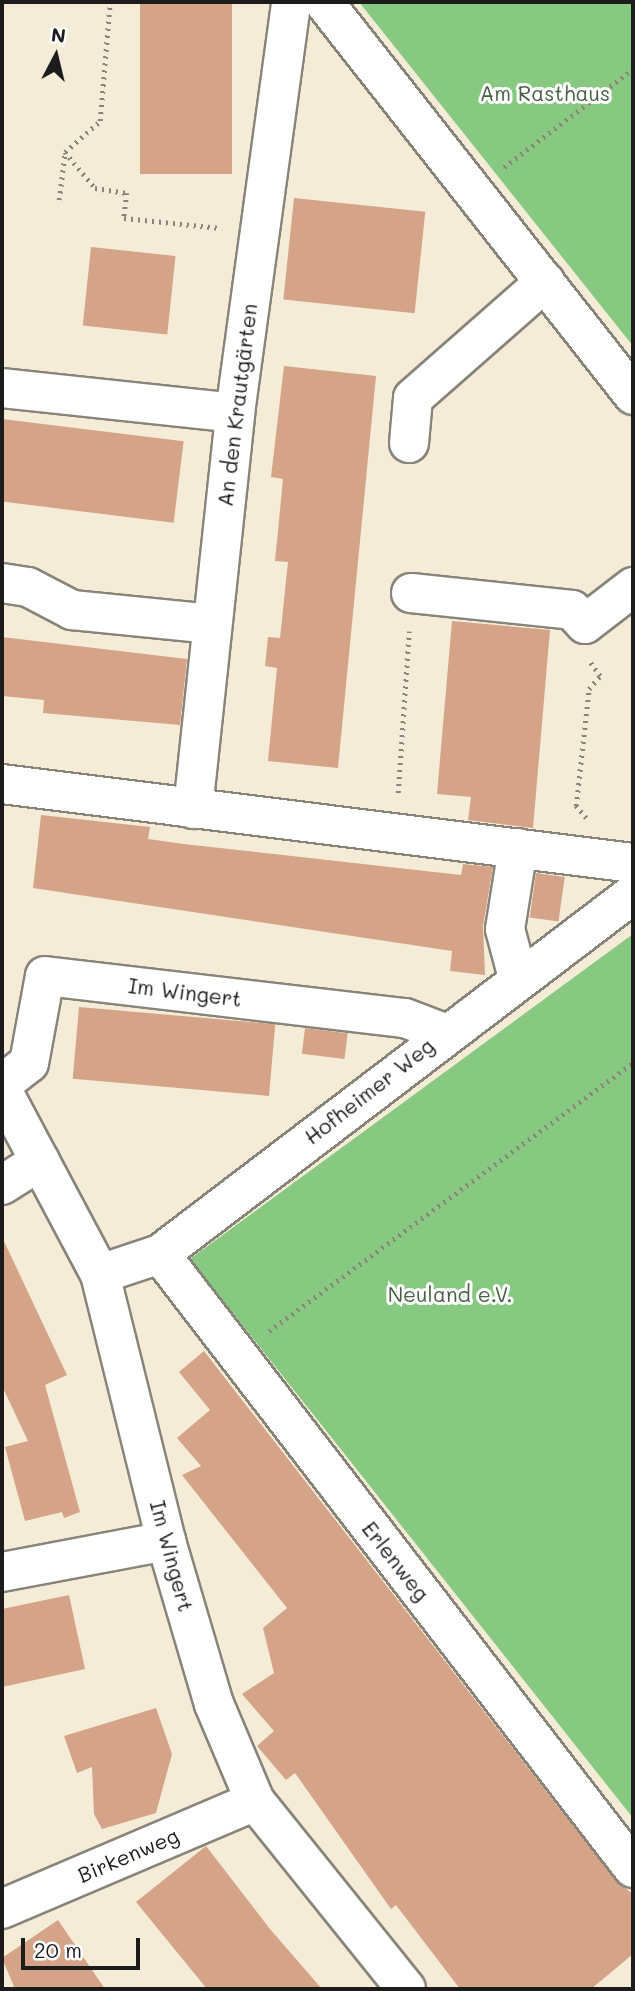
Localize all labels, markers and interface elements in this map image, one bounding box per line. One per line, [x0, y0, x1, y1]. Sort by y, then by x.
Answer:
north arrow [21, 21, 91, 91]
text: N [50, 21, 67, 48]
park label: Am Rasthaus [480, 80, 610, 106]
street label: An den Krautgärten [212, 302, 262, 508]
street label: Im Wingert [127, 973, 243, 1011]
street label: Hofheimer Weg [299, 1033, 439, 1149]
park label: Neuland e.V. [388, 1281, 512, 1307]
street label: Im Wingert [145, 1498, 199, 1614]
street label: Erlenweg [357, 1516, 435, 1606]
street label: Birkenweg [74, 1822, 182, 1888]
scale bar [24, 1924, 144, 1968]
text: 20 m [34, 1936, 82, 1963]

